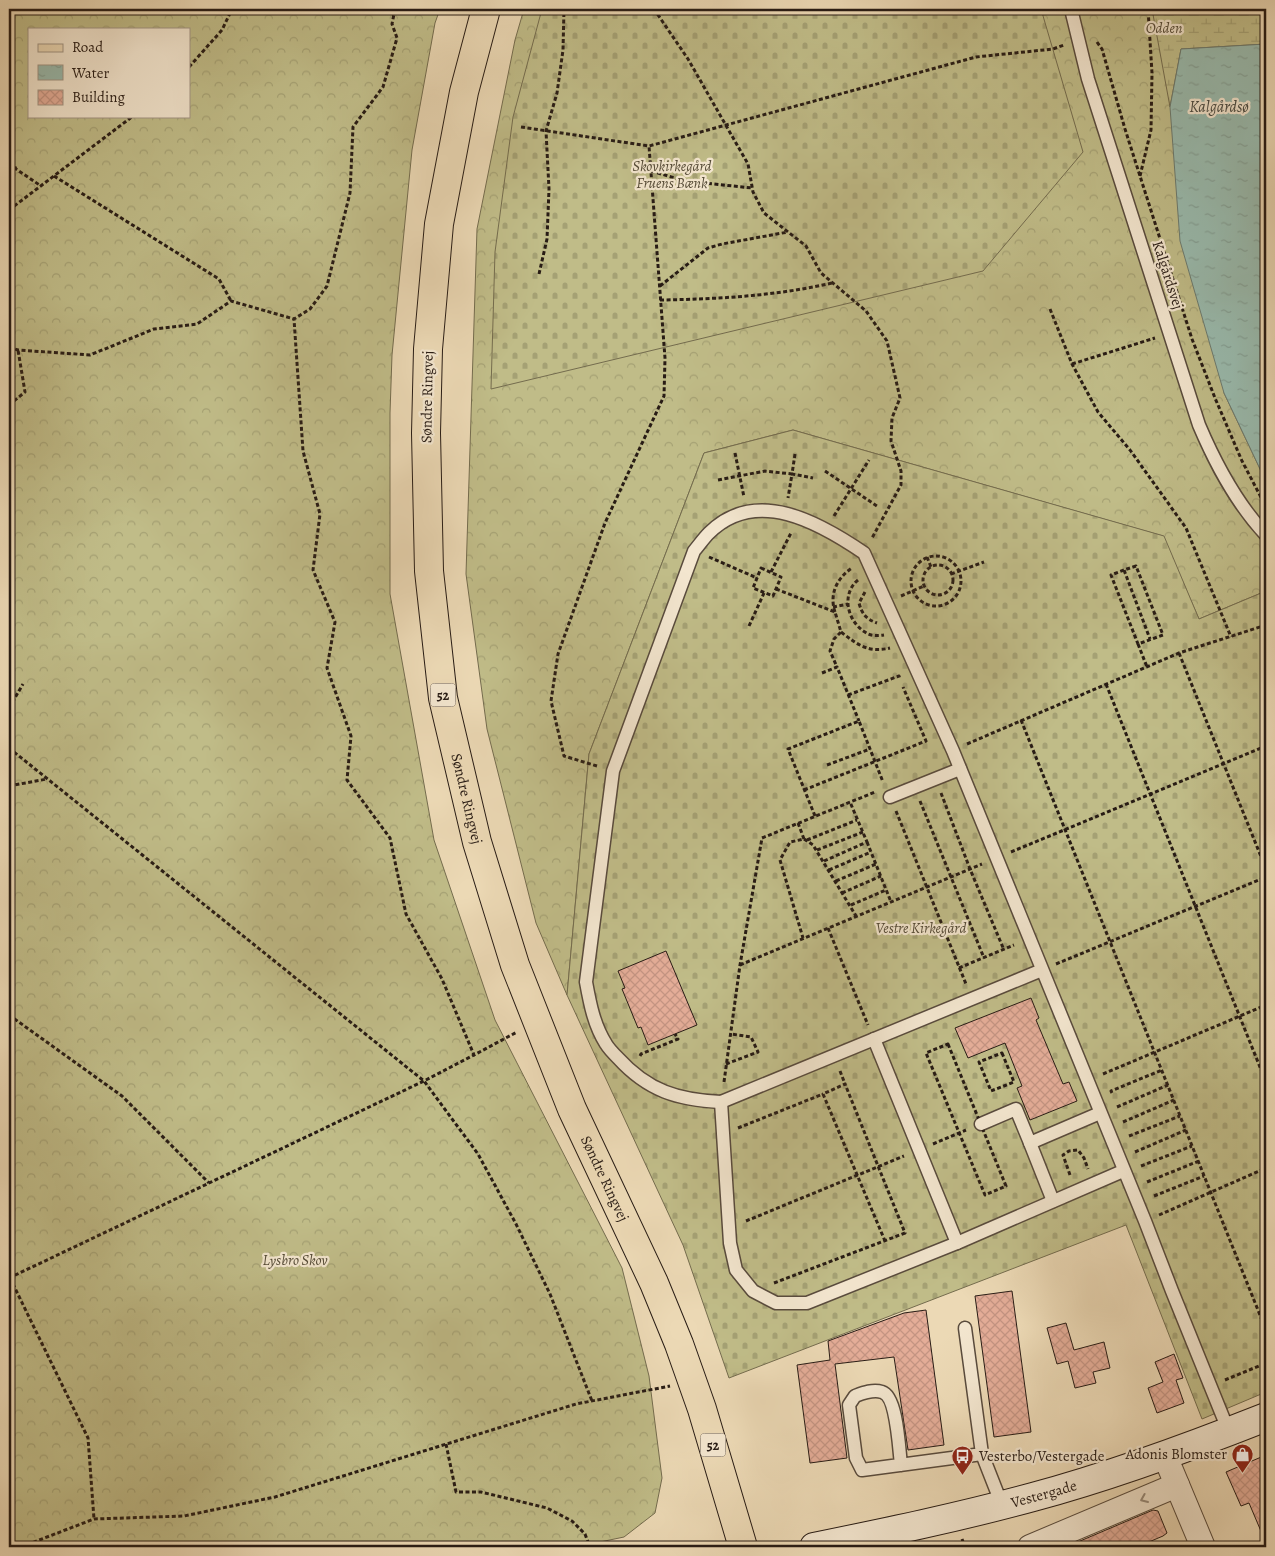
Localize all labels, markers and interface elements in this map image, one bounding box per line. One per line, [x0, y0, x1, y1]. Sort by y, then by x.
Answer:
park label: Odden [1146, 18, 1182, 38]
legend [28, 28, 190, 118]
text: Road [72, 37, 104, 57]
text: Water [71, 63, 109, 83]
text: Building [72, 87, 125, 107]
water label: Kalgårdsø [1189, 96, 1249, 118]
park label: Skovkirkegård Fruens Bænk [632, 156, 712, 193]
street label: Kalgårdsvej [1148, 238, 1188, 312]
street label: Søndre Ringvej [416, 351, 438, 443]
road number: 52 [430, 684, 456, 706]
street label: Søndre Ringvej [446, 751, 487, 846]
park label: Vestre Kirkegård [876, 918, 966, 938]
street label: Søndre Ringvej [576, 1132, 634, 1225]
park label: Lysbro Skov [262, 1250, 328, 1270]
road number: 52 [700, 1434, 726, 1456]
shop icon: Adonis Blomster [1231, 1442, 1255, 1473]
bus stop icon: Vesterbo/Vestergade [951, 1444, 975, 1475]
place label: Adonis Blomster [1124, 1444, 1227, 1464]
place label: Vesterbo/Vestergade [978, 1446, 1105, 1466]
street label: Vestergade [1008, 1475, 1079, 1513]
one-way arrow [1141, 1493, 1149, 1503]

